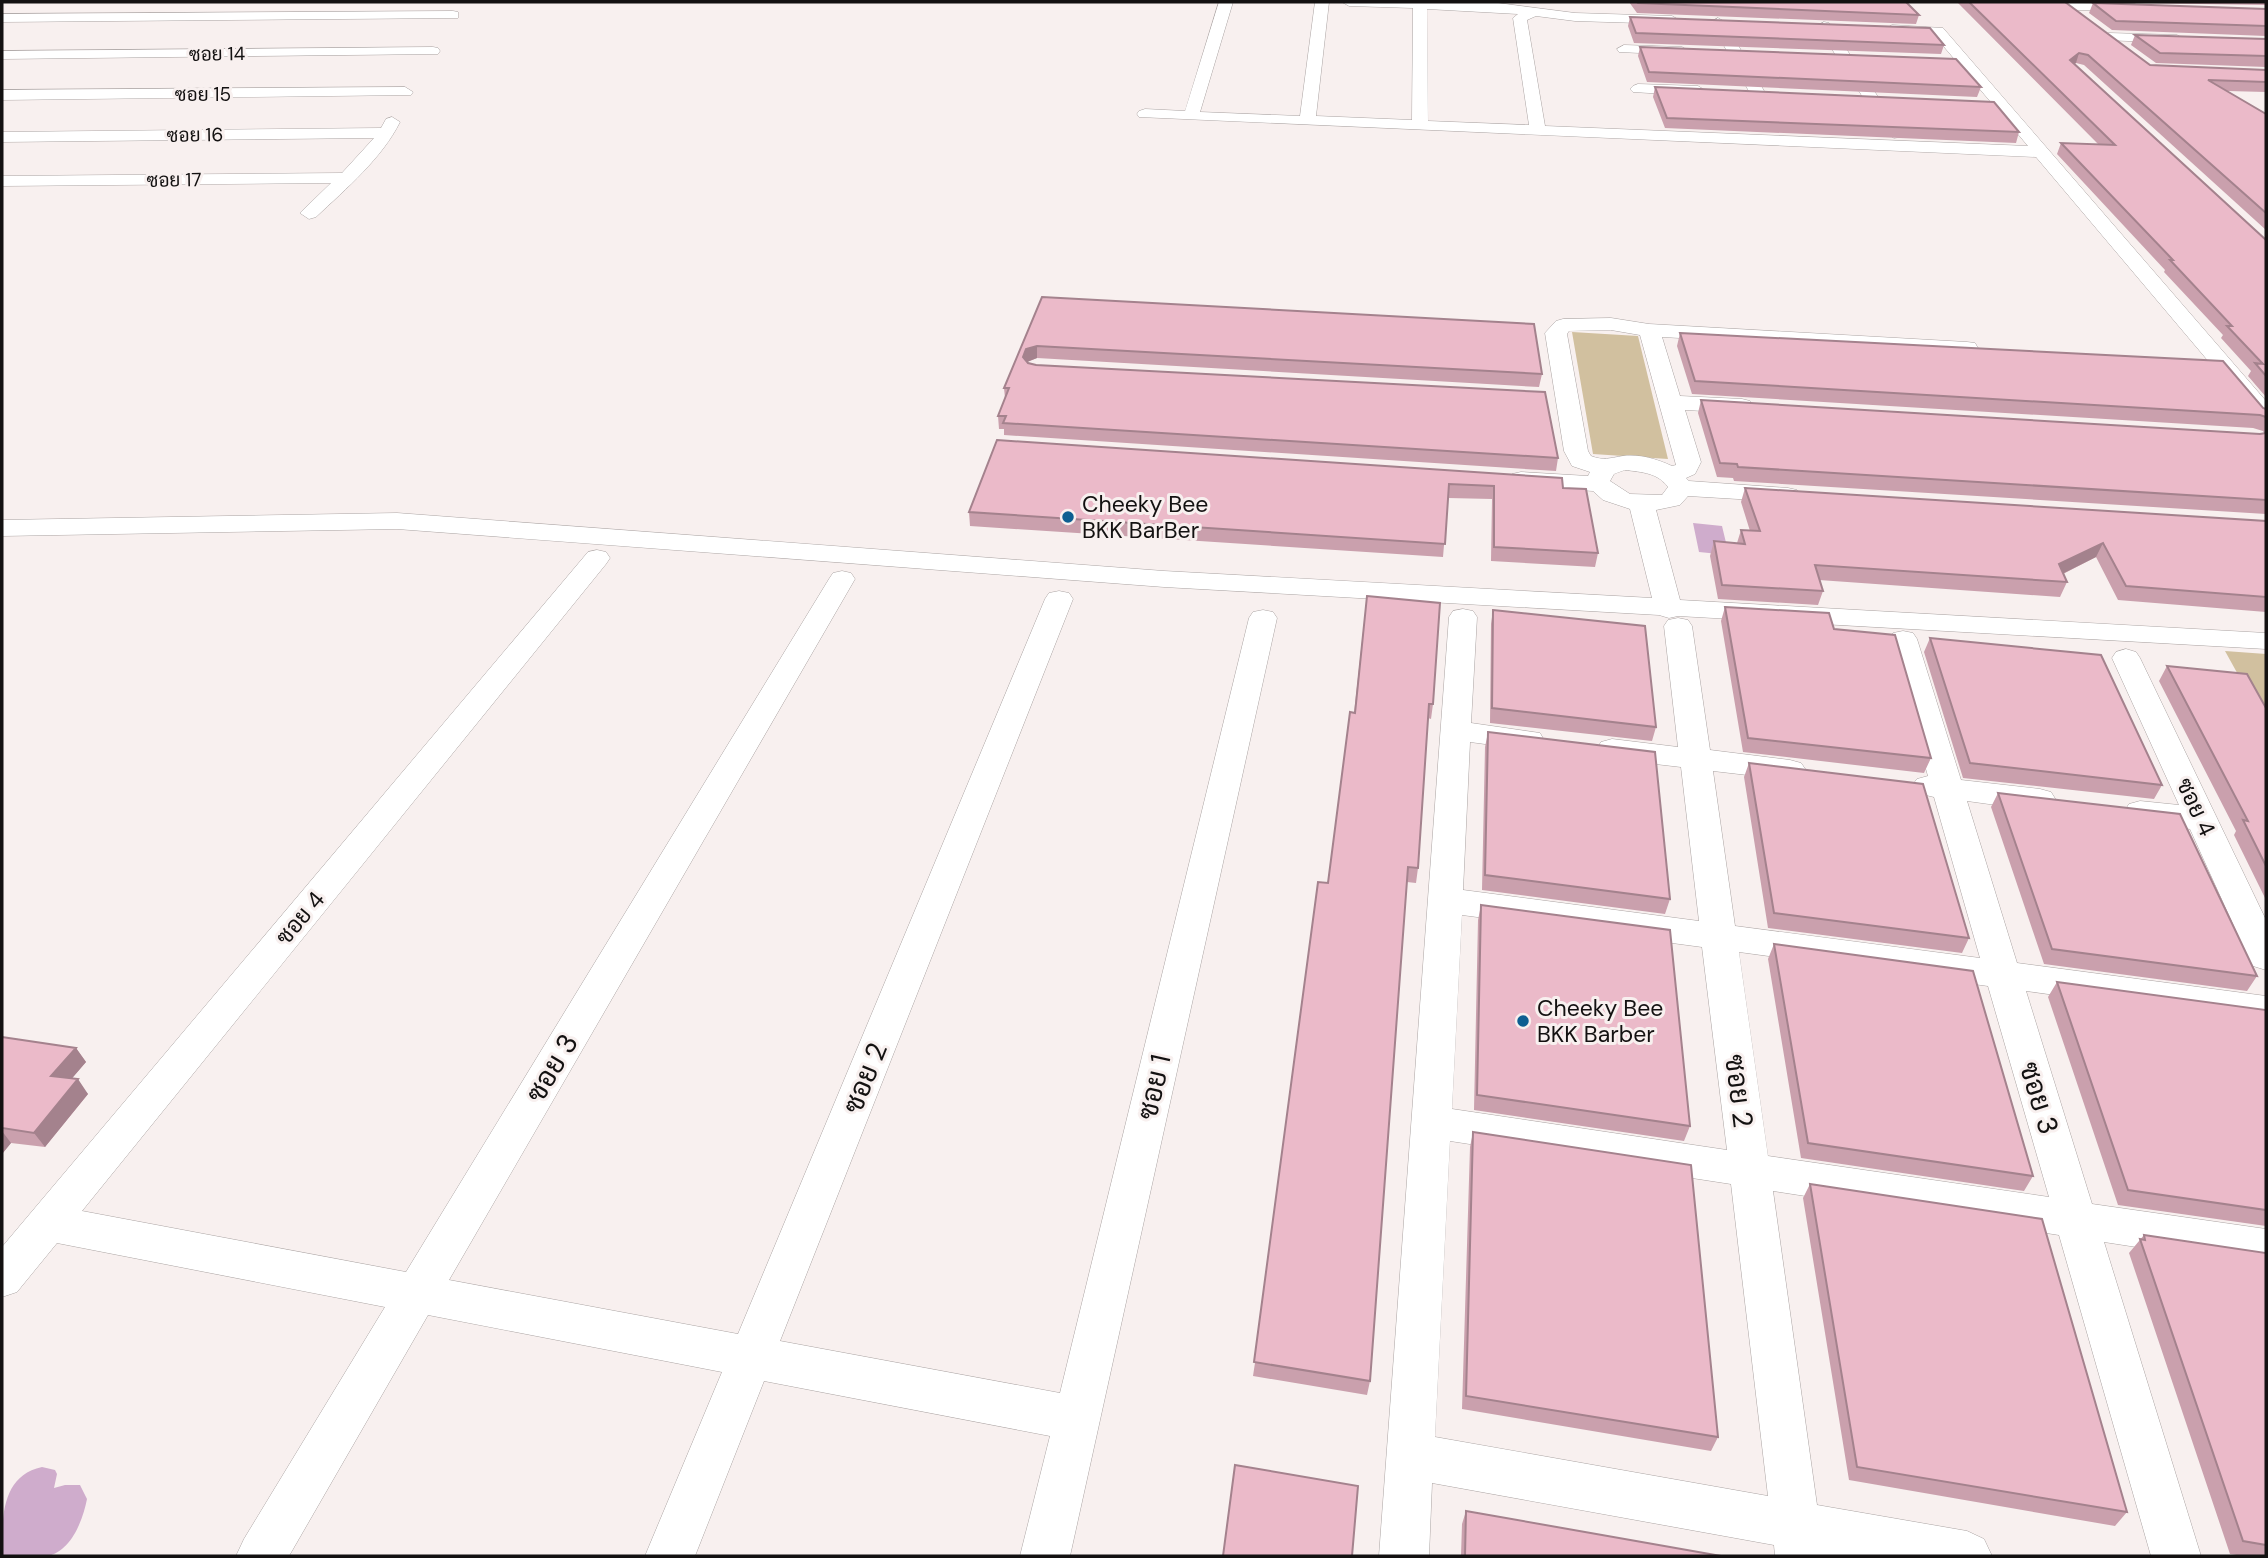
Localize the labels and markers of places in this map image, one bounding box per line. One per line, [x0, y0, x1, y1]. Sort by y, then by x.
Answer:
place label: Cheeky Bee BKK BarBer [1082, 489, 1208, 545]
marker: Cheeky Bee BKK BarBer [1060, 509, 1076, 525]
place label: Cheeky Bee BKK Barber [1537, 993, 1663, 1049]
marker: Cheeky Bee BKK Barber [1515, 1013, 1531, 1029]

